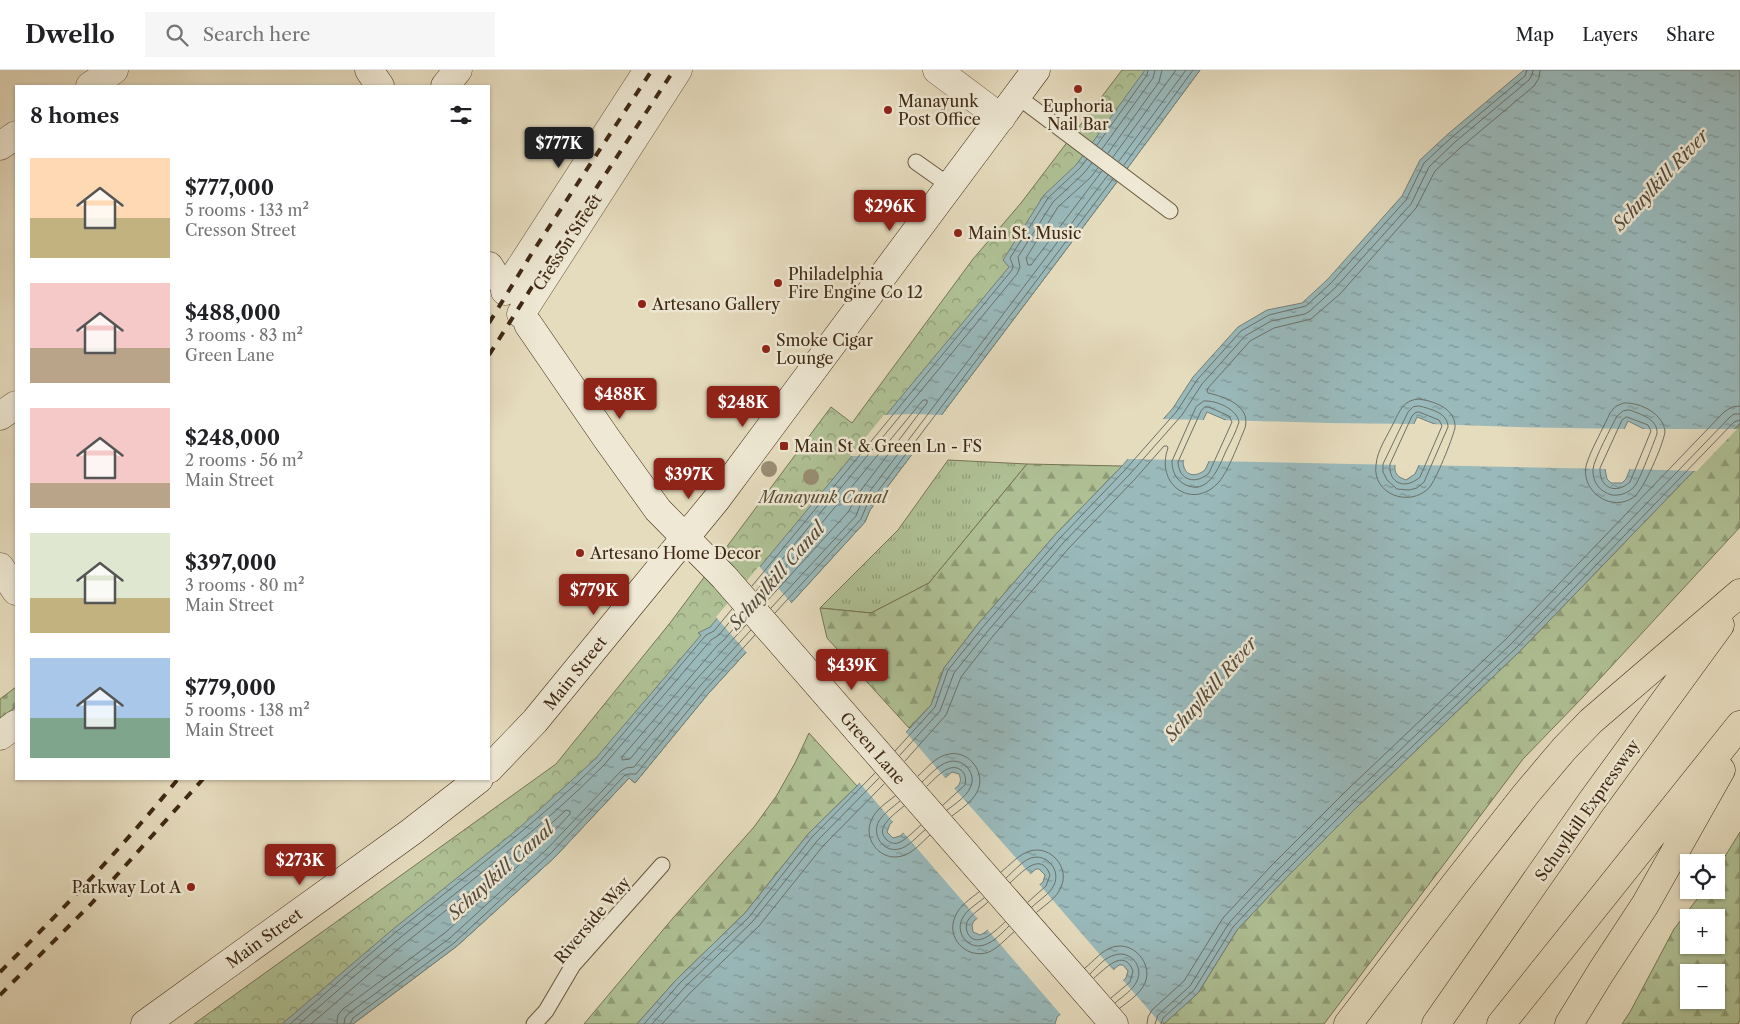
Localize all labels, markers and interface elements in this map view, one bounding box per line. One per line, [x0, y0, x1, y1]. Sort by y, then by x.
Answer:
search box [145, 12, 495, 57]
text: Dwello [25, 20, 115, 49]
icon: search [163, 21, 191, 49]
text: Search here [203, 23, 310, 46]
text: Map [1516, 24, 1554, 46]
text: Layers [1582, 24, 1638, 46]
text: Share [1666, 24, 1715, 46]
marker: Euphoria Nail Bar [1072, 83, 1084, 95]
place label: Manayunk Post Office [898, 91, 981, 129]
place label: Euphoria Nail Bar [1043, 96, 1114, 134]
icon: filters [447, 101, 475, 129]
text: 8 homes [30, 103, 119, 128]
marker: Manayunk Post Office [882, 104, 894, 116]
water label: Schuylkill River [1608, 124, 1715, 236]
pin: $777K [524, 126, 594, 169]
text: $777K [536, 133, 582, 153]
text: $777,000 [185, 175, 274, 200]
icon: home [70, 178, 130, 238]
street label: Cresson Street [528, 190, 606, 294]
pin: $296K [855, 190, 925, 232]
text: $296K [865, 196, 915, 216]
text: 5 rooms · 133 m² [185, 200, 309, 220]
text: Cresson Street [185, 220, 296, 240]
place label: Main St. Music [968, 223, 1081, 243]
marker: Main St. Music [952, 227, 964, 239]
place label: Philadelphia Fire Engine Co 12 [788, 264, 923, 302]
marker: Philadelphia Fire Engine Co 12 [772, 277, 784, 289]
place label: Artesano Gallery [651, 294, 781, 314]
marker: Artesano Gallery [636, 298, 648, 310]
text: $488,000 [185, 300, 281, 325]
icon: home [70, 303, 130, 363]
text: 3 rooms · 83 m² [185, 325, 303, 345]
place label: Smoke Cigar Lounge [776, 330, 873, 368]
marker: Smoke Cigar Lounge [760, 343, 772, 355]
text: Green Lane [185, 345, 275, 365]
pin: $488K [585, 378, 655, 420]
text: $488K [595, 384, 645, 404]
pin: $248K [708, 386, 778, 428]
text: $248K [718, 392, 768, 412]
text: $248,000 [185, 425, 280, 450]
icon: home [70, 428, 130, 488]
place label: Main St & Green Ln - FS [794, 436, 982, 456]
marker: Main St & Green Ln - FS [778, 440, 790, 452]
text: 2 rooms · 56 m² [185, 450, 303, 470]
pin: $397K [654, 458, 724, 500]
text: $397K [665, 464, 713, 484]
text: Main Street [185, 470, 274, 490]
park label: Manayunk Canal [757, 487, 889, 507]
water label: Schuylkill Canal [724, 516, 831, 635]
place label: Artesano Home Decor [589, 543, 761, 563]
marker: Artesano Home Decor [574, 547, 586, 559]
text: $397,000 [185, 550, 277, 575]
icon: home [70, 553, 130, 613]
pin: $779K [559, 574, 629, 616]
text: 3 rooms · 80 m² [185, 575, 304, 595]
text: $779K [570, 580, 618, 600]
text: Main Street [185, 595, 274, 615]
water label: Schuylkill River [1159, 631, 1263, 746]
street label: Main Street [539, 632, 611, 714]
pin: $439K [817, 648, 887, 691]
text: $439K [827, 655, 877, 675]
text: $779,000 [185, 675, 276, 700]
icon: home [70, 678, 130, 738]
text: 5 rooms · 138 m² [185, 700, 310, 720]
street label: Green Lane [836, 708, 910, 788]
text: Main Street [185, 720, 274, 740]
street label: Schuylkill Expressway [1530, 734, 1644, 885]
water label: Schuylkill Canal [443, 816, 560, 925]
pin: $273K [265, 844, 335, 886]
text: $273K [276, 850, 324, 870]
map controls [1680, 854, 1725, 1009]
button: locate [1680, 854, 1725, 899]
street label: Riverside Way [550, 872, 635, 968]
place label: Parkway Lot A [72, 877, 182, 897]
marker: Parkway Lot A [185, 881, 197, 893]
street label: Main Street [222, 904, 306, 972]
button: + [1680, 909, 1725, 954]
button: − [1680, 964, 1725, 1009]

